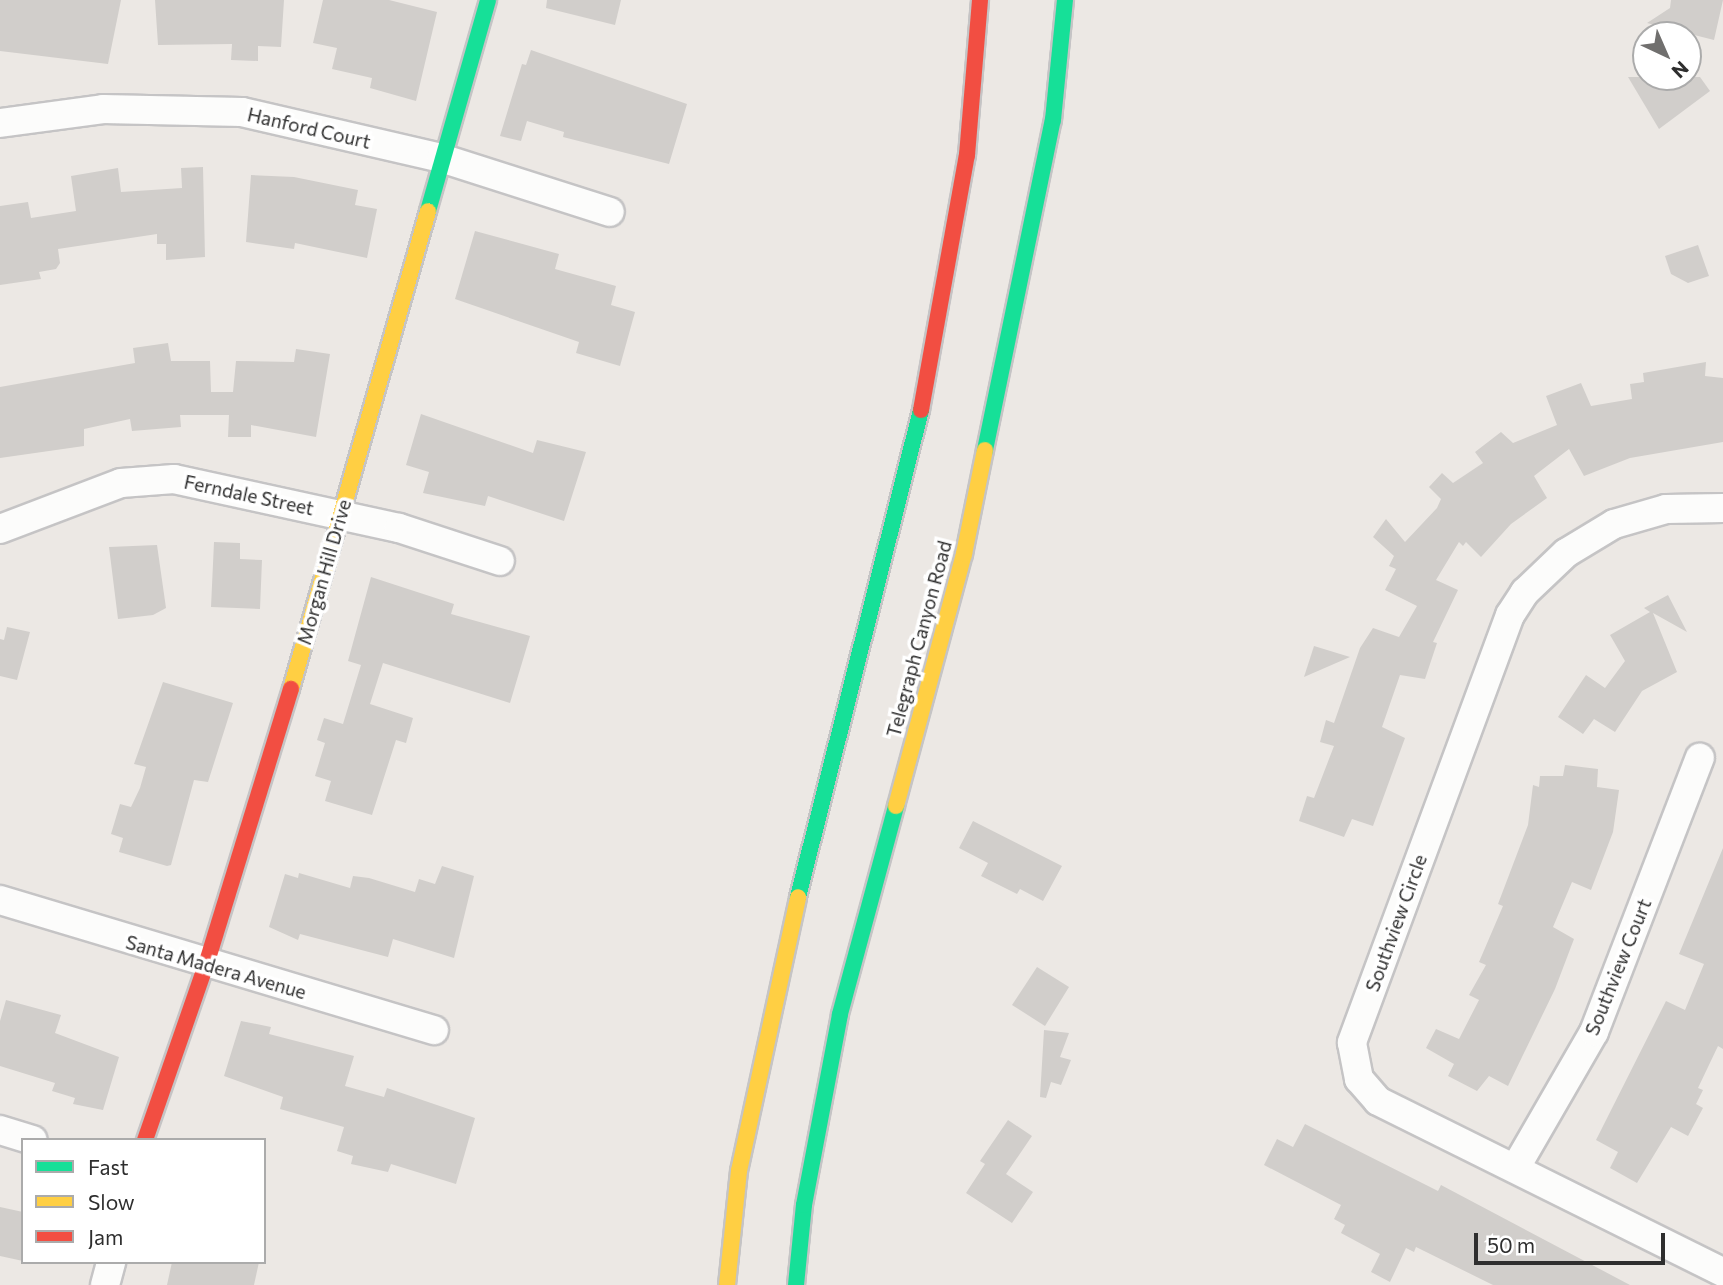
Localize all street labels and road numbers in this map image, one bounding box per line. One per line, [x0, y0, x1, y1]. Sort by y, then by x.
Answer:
street label: Hanford Court [245, 103, 373, 153]
street label: Ferndale Street [182, 470, 316, 520]
street label: Morgan Hill Drive [292, 497, 356, 647]
street label: Telegraph Canyon Road [882, 538, 956, 740]
street label: Southview Circle [1361, 851, 1431, 995]
street label: Southview Court [1580, 895, 1656, 1039]
street label: Santa Madera Avenue [123, 930, 309, 1004]

